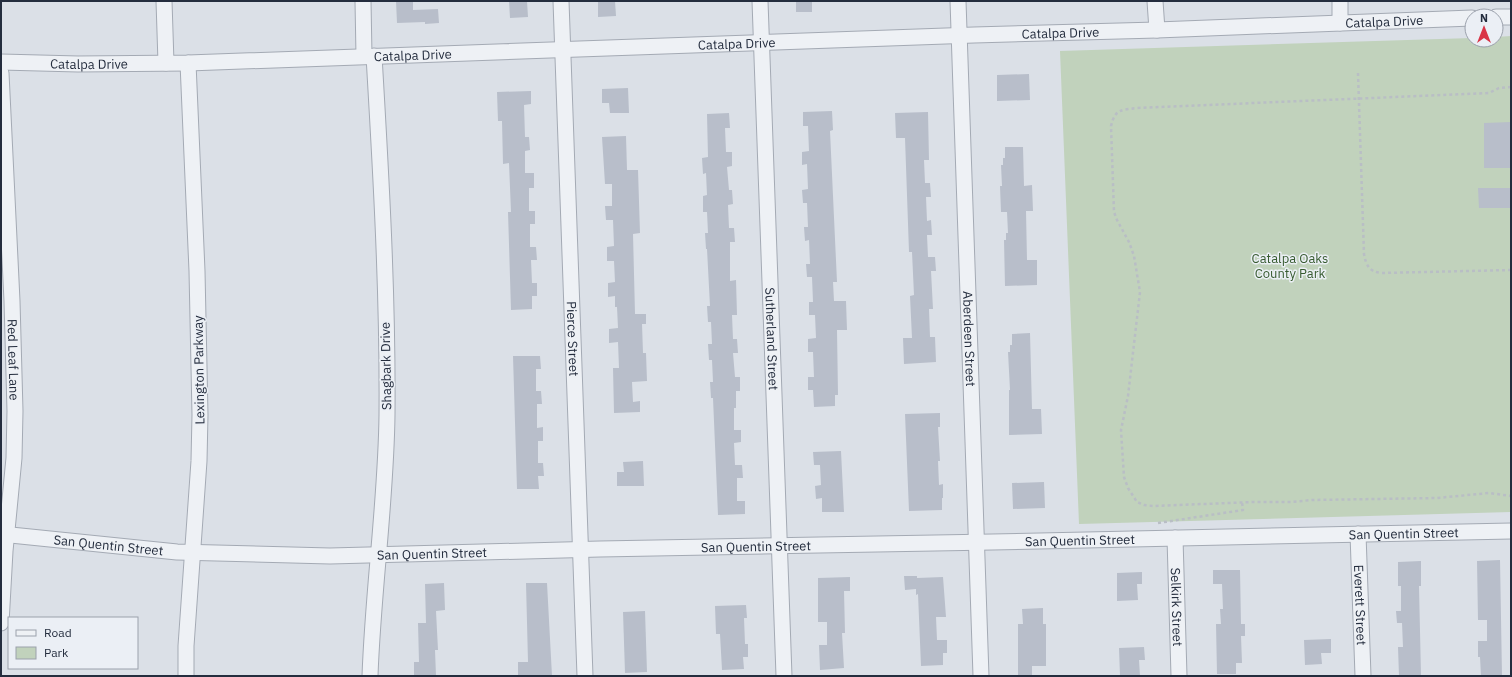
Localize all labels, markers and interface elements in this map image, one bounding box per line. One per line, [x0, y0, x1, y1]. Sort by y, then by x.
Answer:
north arrow [1464, 8, 1504, 48]
street label: Catalpa Drive [1345, 11, 1423, 31]
text: N [1480, 11, 1488, 25]
street label: Catalpa Drive [1021, 23, 1100, 42]
street label: Catalpa Drive [697, 34, 776, 53]
street label: Catalpa Drive [374, 45, 452, 65]
street label: Catalpa Drive [50, 55, 128, 73]
park label: Catalpa Oaks County Park [1252, 250, 1328, 282]
street label: Sutherland Street [762, 287, 782, 391]
street label: Aberdeen Street [959, 291, 980, 387]
street label: Pierce Street [563, 301, 583, 377]
street label: Lexington Parkway [190, 315, 208, 425]
street label: Red Leaf Lane [4, 319, 23, 401]
street label: Shagbark Drive [377, 322, 395, 410]
street label: San Quentin Street [1349, 524, 1459, 543]
street label: San Quentin Street [1025, 530, 1135, 550]
street label: San Quentin Street [53, 531, 164, 559]
street label: San Quentin Street [701, 537, 811, 556]
street label: San Quentin Street [377, 543, 487, 563]
street label: Everett Street [1351, 564, 1370, 646]
street label: Selkirk Street [1167, 567, 1187, 647]
legend [8, 617, 138, 669]
text: Road [44, 625, 72, 640]
text: Park [44, 645, 69, 660]

